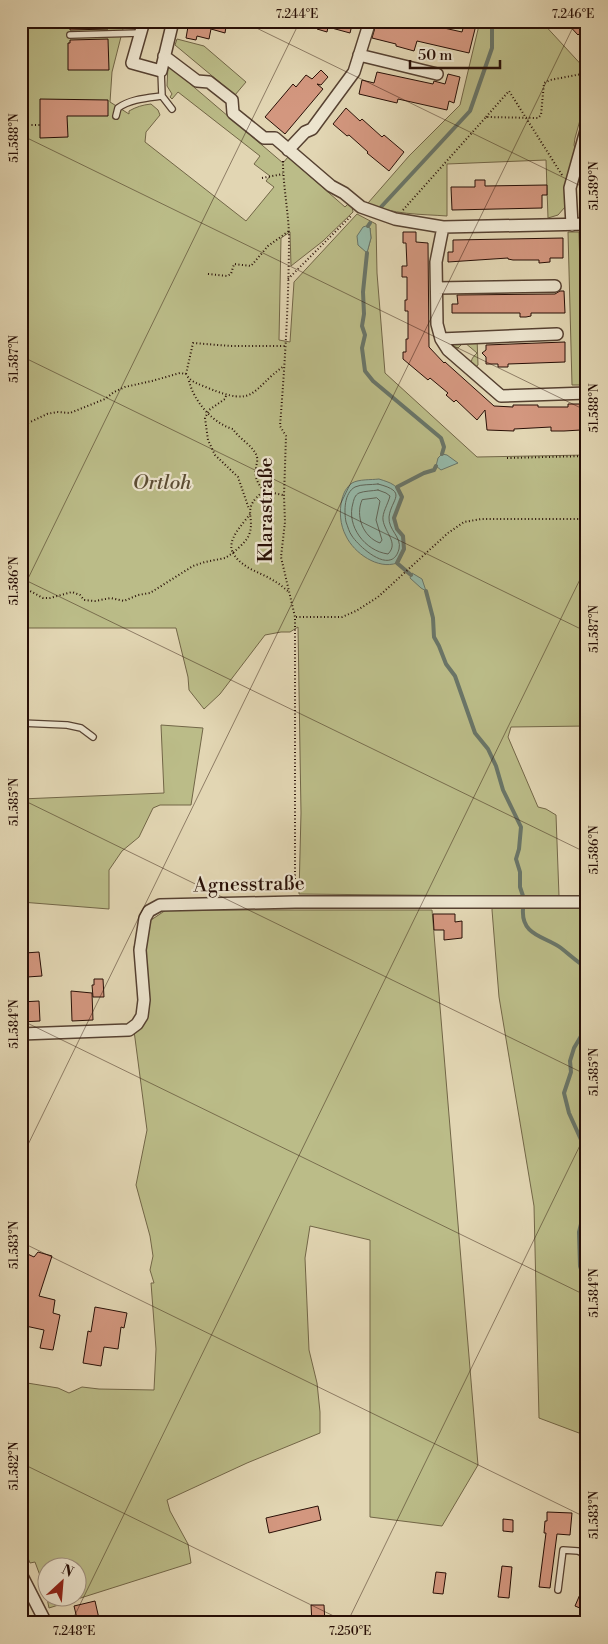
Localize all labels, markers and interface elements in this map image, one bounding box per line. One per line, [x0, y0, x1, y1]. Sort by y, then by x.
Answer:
text: 7.244°E [276, 7, 318, 22]
text: 7.246°E [552, 7, 594, 22]
scale bar [410, 38, 500, 70]
text: 50 m [418, 46, 452, 65]
text: 51.588°N [7, 113, 22, 163]
text: 51.589°N [587, 161, 602, 211]
text: 51.587°N [7, 335, 22, 383]
text: 51.588°N [587, 383, 602, 433]
street label: Klarastraße [254, 457, 279, 563]
park label: Ortloh [133, 471, 192, 496]
text: 51.586°N [7, 556, 22, 606]
text: 51.587°N [587, 605, 602, 653]
text: 51.585°N [7, 778, 22, 826]
text: 51.586°N [587, 825, 602, 875]
street label: Agnesstraße [192, 872, 305, 898]
text: 51.584°N [7, 999, 22, 1049]
text: 51.585°N [587, 1048, 602, 1096]
text: 51.583°N [7, 1221, 22, 1269]
text: 51.584°N [587, 1268, 602, 1318]
text: 51.582°N [7, 1442, 22, 1490]
text: 51.583°N [587, 1491, 602, 1539]
north arrow [38, 1556, 88, 1606]
text: N [58, 1561, 76, 1582]
text: 7.248°E [53, 1624, 95, 1639]
text: 7.250°E [329, 1624, 371, 1639]

